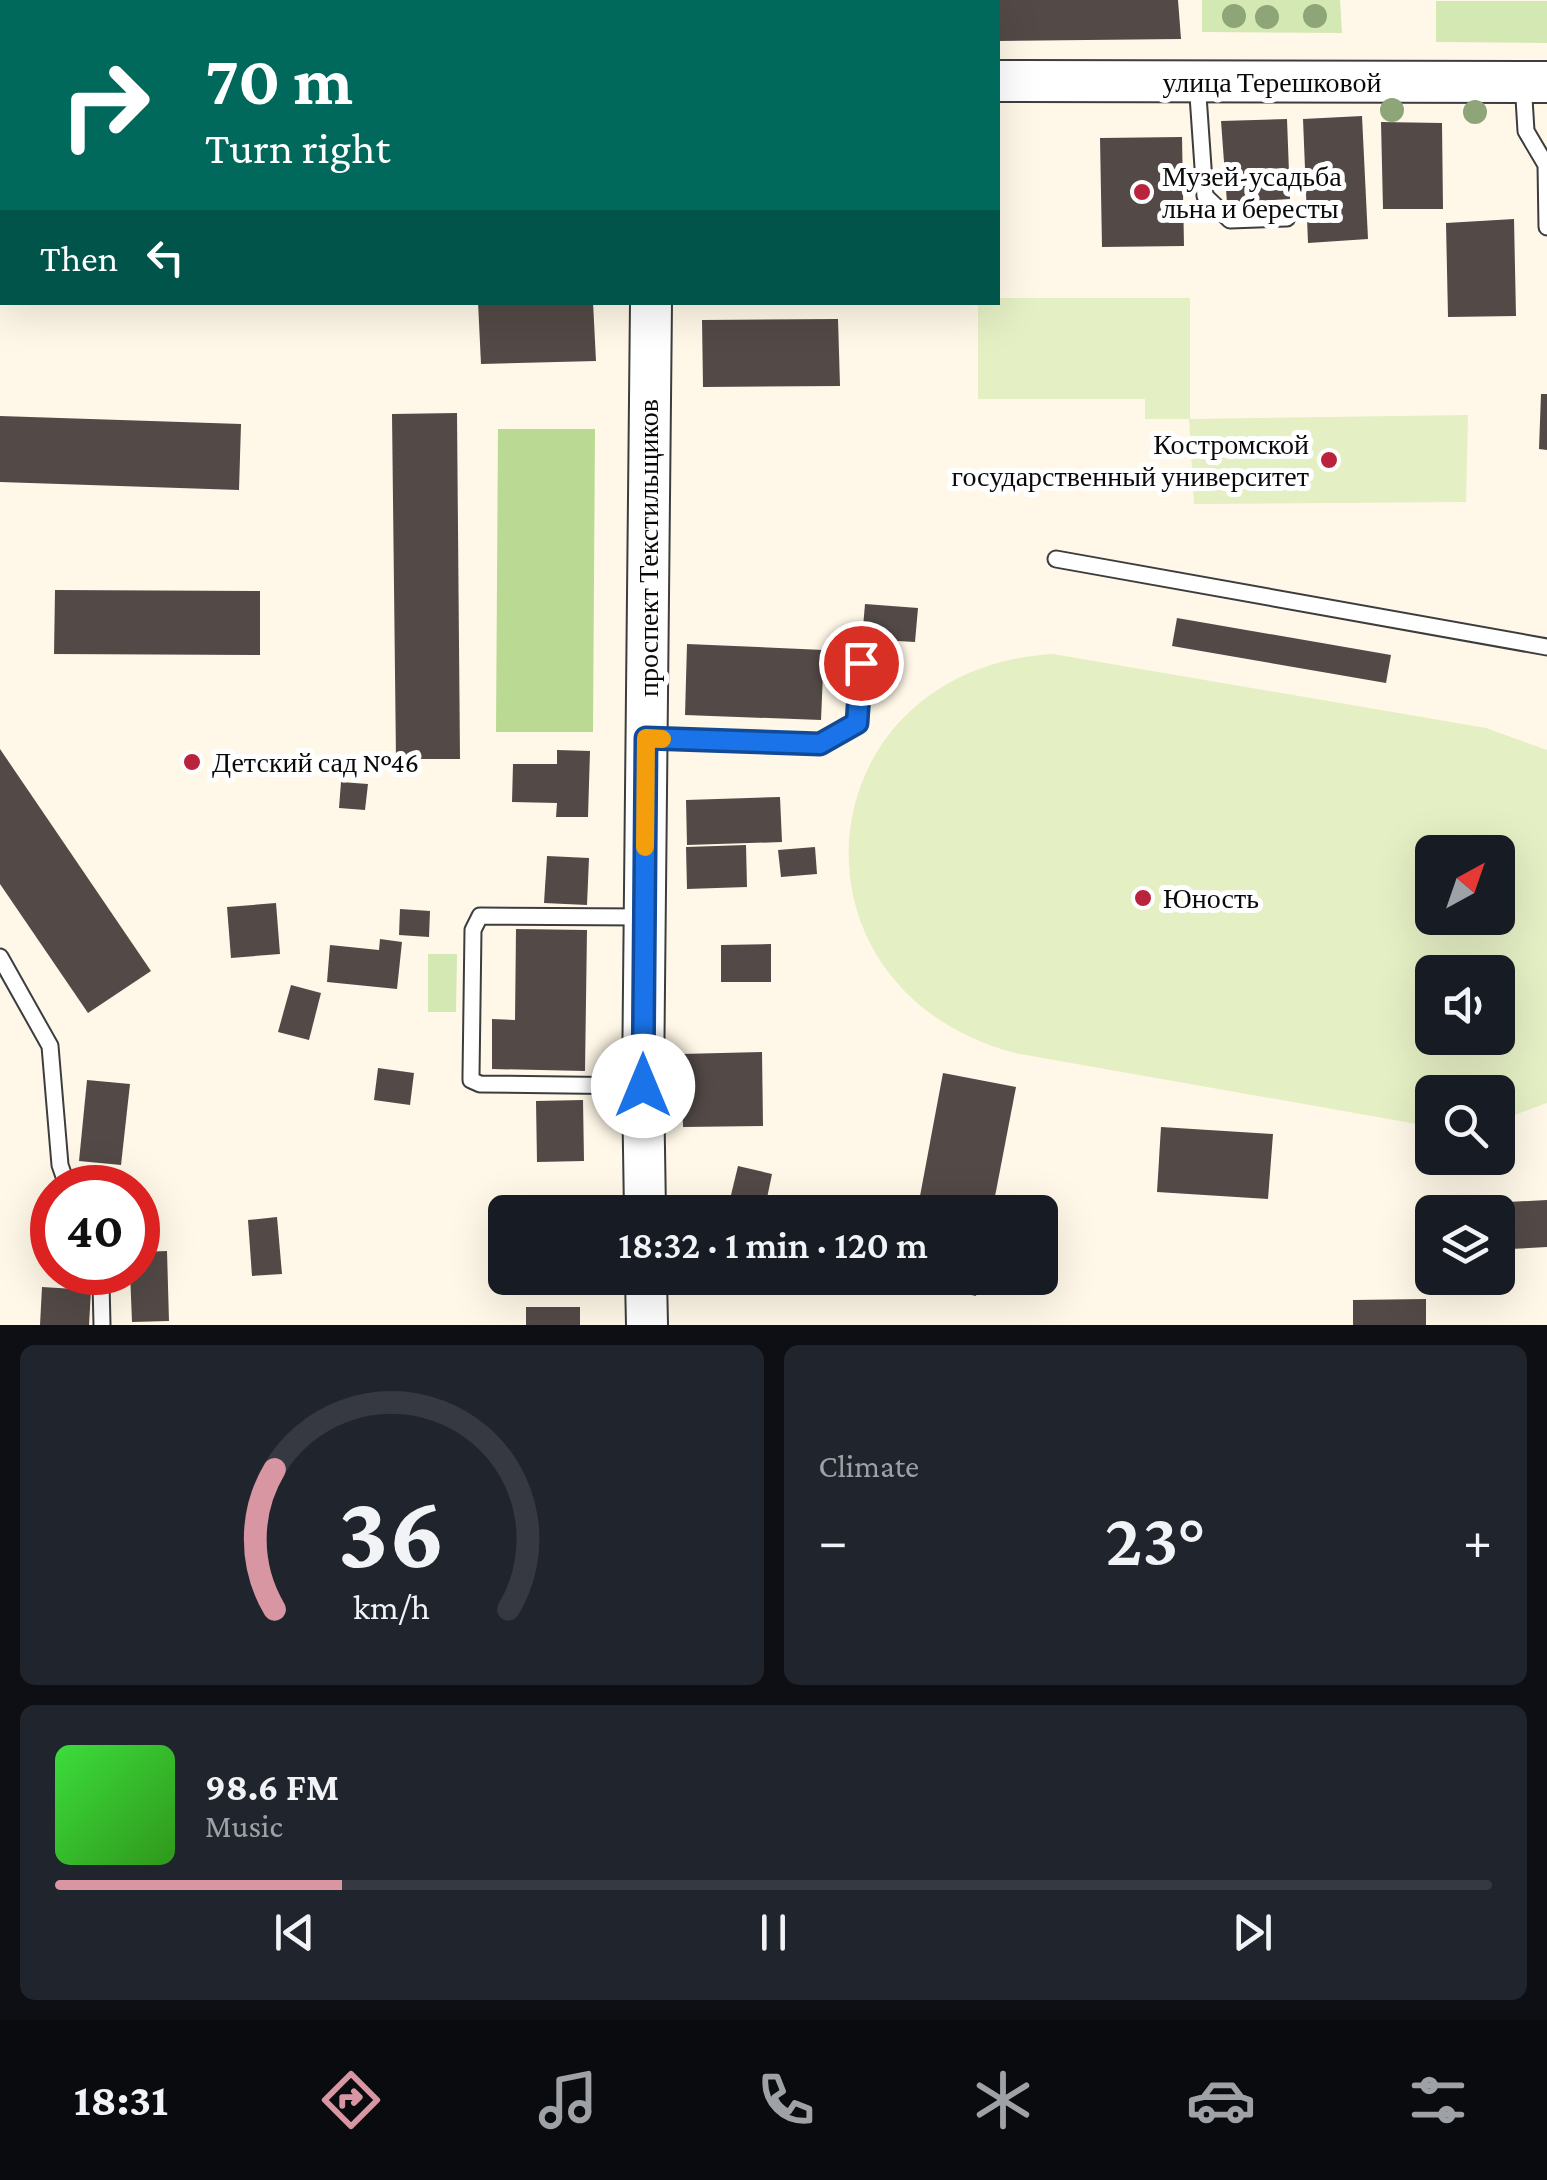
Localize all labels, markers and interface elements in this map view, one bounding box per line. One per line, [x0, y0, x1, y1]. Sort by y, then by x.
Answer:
icon: right [40, 40, 170, 170]
text: 70 m [205, 41, 353, 119]
street label: улица Терешковой [1162, 67, 1382, 98]
text: Turn right [205, 123, 390, 173]
place label: Музей-усадьба льна и бересты [1162, 161, 1342, 224]
marker: Музей-усадьба льна и бересты [1131, 181, 1153, 203]
icon: left [138, 230, 193, 285]
text: Then [40, 237, 118, 279]
street label: проспект Текстильщиков [633, 399, 664, 697]
place label: Костромской государственный университет [952, 429, 1309, 492]
marker: Костромской государственный университет [1318, 449, 1340, 471]
pin [819, 621, 904, 706]
icon: arrive [834, 636, 889, 691]
place label: Детский сад №46 [212, 747, 419, 778]
marker: Детский сад №46 [181, 751, 203, 773]
north arrow [1415, 835, 1515, 935]
map controls [1415, 835, 1515, 1295]
place label: Юность [1163, 883, 1259, 914]
marker: Юность [1132, 887, 1154, 909]
button: sound [1415, 955, 1515, 1055]
position arrow [591, 1034, 695, 1138]
button: search [1415, 1075, 1515, 1175]
speed limit sign: 40 [30, 1165, 160, 1295]
button: layers [1415, 1195, 1515, 1295]
text: 18:32 · 1 min · 120 m [618, 1224, 928, 1266]
text: Climate [819, 1448, 919, 1484]
text: 36 [338, 1474, 446, 1589]
text: 23° [1105, 1498, 1205, 1581]
text: − [819, 1510, 848, 1571]
text: + [1463, 1510, 1492, 1571]
text: km/h [353, 1587, 430, 1627]
text: 98.6 FM [205, 1766, 339, 1808]
text: Music [205, 1808, 283, 1844]
icon: previous [267, 1905, 322, 1960]
icon: pause [746, 1905, 801, 1960]
icon: next [1225, 1905, 1280, 1960]
icon: directions [316, 2065, 386, 2135]
icon: music [533, 2065, 603, 2135]
icon: phone [751, 2065, 821, 2135]
icon: climate [968, 2065, 1038, 2135]
icon: car [1186, 2065, 1256, 2135]
icon: filters [1403, 2065, 1473, 2135]
text: 18:31 [74, 2075, 168, 2125]

